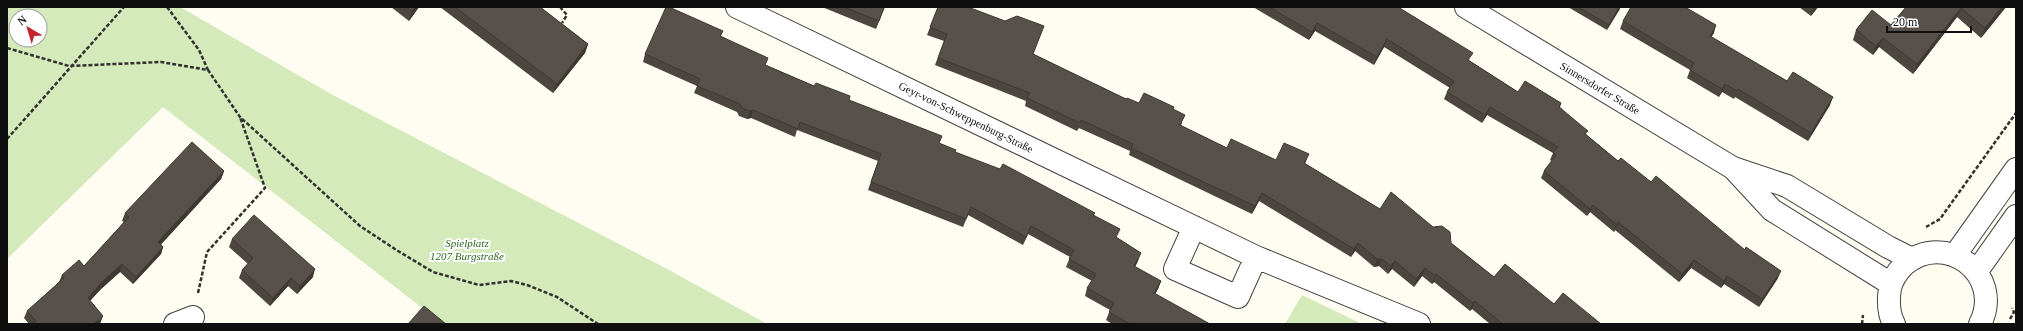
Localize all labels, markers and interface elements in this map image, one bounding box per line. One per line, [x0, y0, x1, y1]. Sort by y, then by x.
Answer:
north arrow [8, 8, 48, 48]
scale bar [1887, 8, 1971, 34]
text: N [15, 13, 29, 27]
text: 20 m [1893, 15, 1918, 29]
street label: Sinnersdorfer Straße [1558, 59, 1642, 117]
street label: Geyr-von-Schweppenburg-Straße [897, 79, 1035, 155]
park label: Spielplatz 1207 Burgstraße [430, 237, 504, 262]

